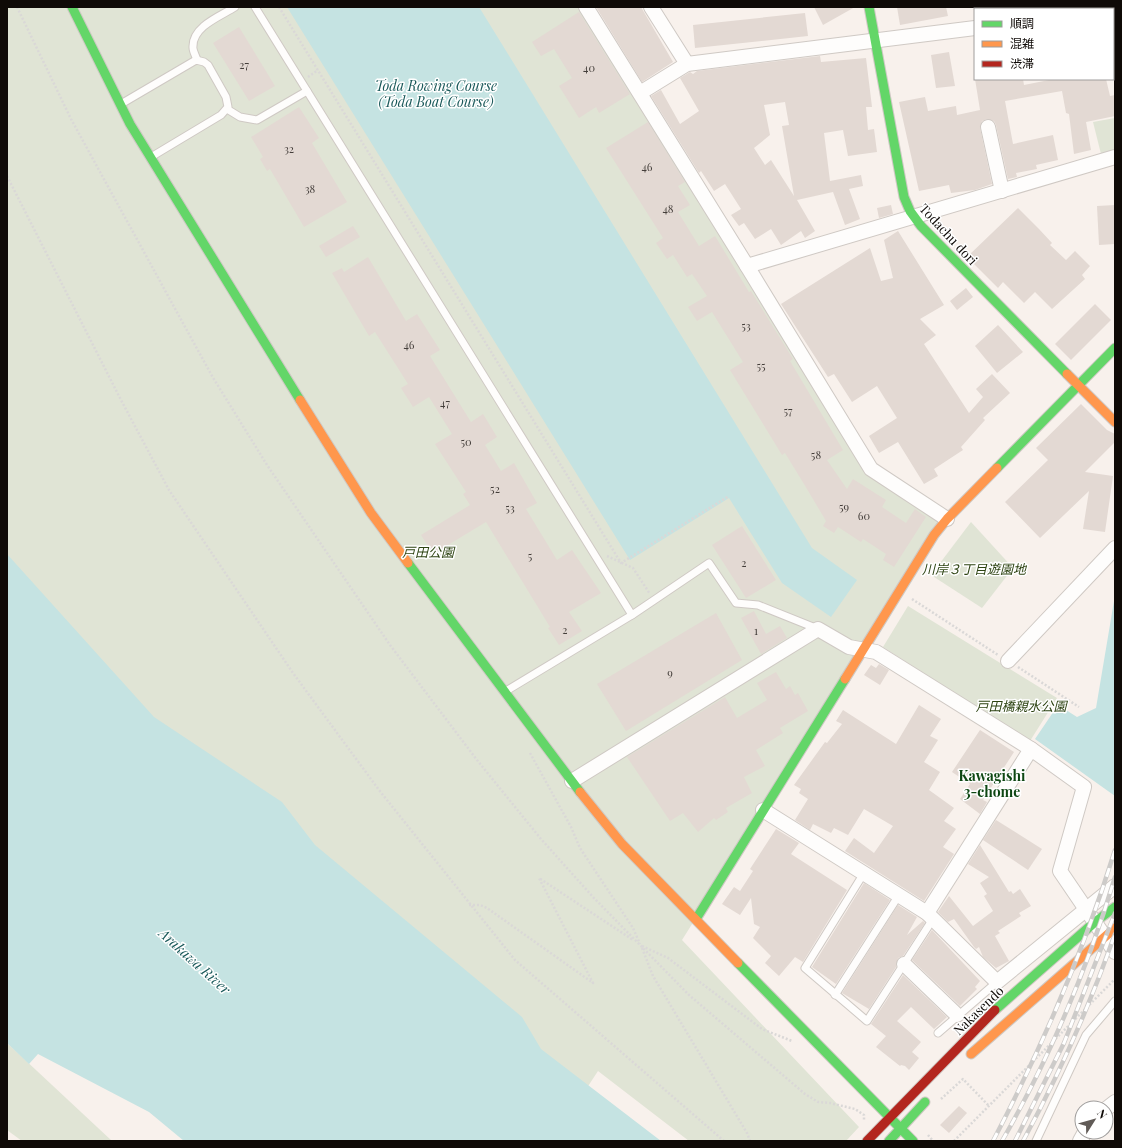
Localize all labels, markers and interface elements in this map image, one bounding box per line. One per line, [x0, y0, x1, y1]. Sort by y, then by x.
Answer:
legend [974, 8, 1114, 80]
text: 順調 [1010, 15, 1034, 31]
text: 混雑 [1010, 35, 1034, 51]
text: 渋滞 [1010, 55, 1034, 71]
house number: 27 [239, 57, 249, 72]
house number: 40 [583, 60, 595, 75]
water label: Toda Rowing Course (Toda Boat Course) [375, 76, 497, 111]
house number: 32 [284, 141, 294, 156]
house number: 46 [641, 159, 653, 174]
house number: 38 [305, 181, 316, 196]
street label: Todachu dori [916, 200, 982, 268]
house number: 48 [662, 201, 674, 216]
house number: 53 [741, 318, 751, 333]
house number: 46 [403, 337, 415, 352]
house number: 55 [756, 358, 766, 373]
house number: 47 [440, 395, 450, 410]
house number: 57 [783, 403, 793, 418]
house number: 50 [460, 434, 472, 449]
house number: 58 [811, 447, 821, 462]
house number: 52 [490, 481, 500, 496]
house number: 59 [839, 499, 849, 514]
house number: 53 [505, 500, 515, 515]
house number: 60 [858, 508, 871, 523]
park label: 戸田公園 [402, 543, 456, 560]
house number: 5 [528, 548, 533, 563]
house number: 2 [741, 555, 747, 570]
park label: 川岸３丁目遊園地 [922, 560, 1028, 577]
house number: 2 [562, 622, 568, 637]
house number: 1 [754, 623, 758, 638]
house number: 9 [667, 665, 673, 680]
park label: 戸田橋親水公園 [975, 697, 1068, 714]
district label: Kawagishi 3-chome [959, 766, 1026, 801]
water label: Arakawa River [154, 923, 235, 999]
street label: Nakasendo [949, 982, 1007, 1038]
north arrow [1074, 1100, 1114, 1140]
text: N [1094, 1106, 1111, 1121]

